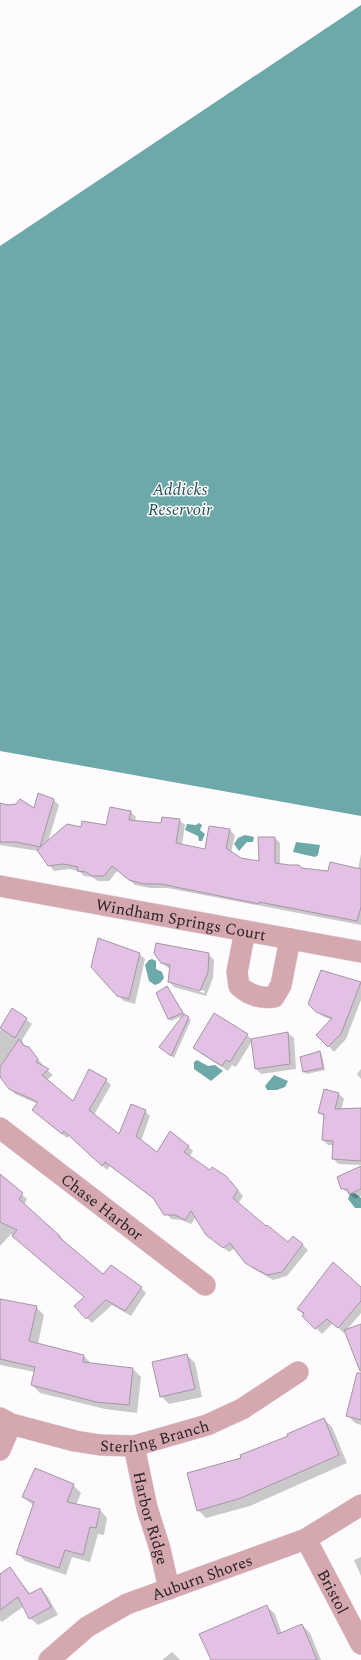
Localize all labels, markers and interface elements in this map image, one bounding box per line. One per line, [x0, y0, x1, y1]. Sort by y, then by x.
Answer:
water label: Addicks Reservoir [148, 477, 212, 523]
street label: Windham Springs Court [94, 893, 268, 947]
street label: Chase Harbor [55, 1168, 148, 1247]
street label: Sterling Branch [100, 1414, 212, 1459]
street label: Harbor Ridge [127, 1469, 174, 1567]
street label: Auburn Shores [148, 1548, 256, 1607]
street label: Bristol [311, 1565, 354, 1618]

